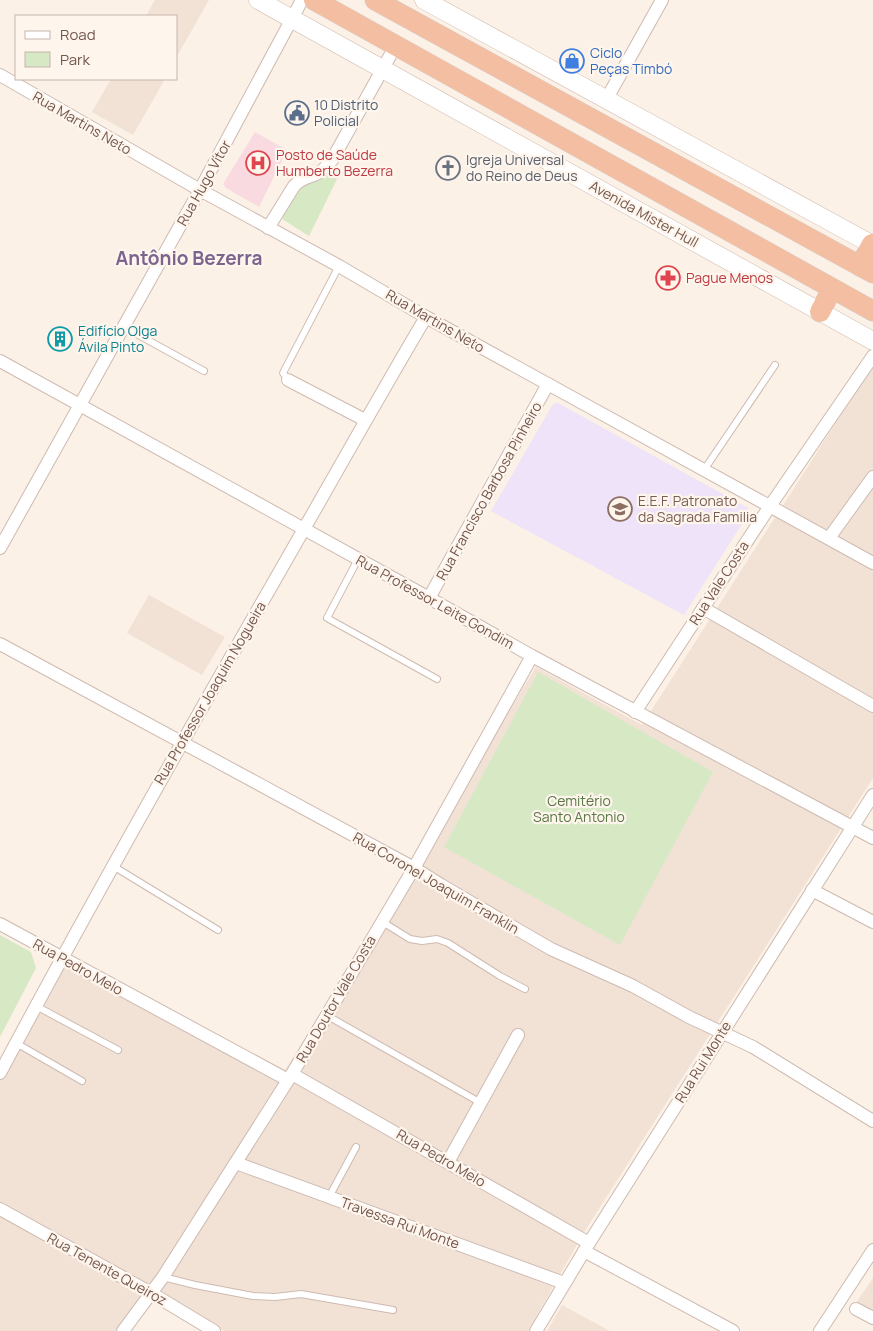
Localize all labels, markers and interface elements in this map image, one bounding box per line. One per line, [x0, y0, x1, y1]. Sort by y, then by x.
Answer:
legend [15, 15, 178, 80]
text: Road [60, 24, 96, 45]
place label: Ciclo Peças Timbó [590, 43, 672, 78]
shop icon: Ciclo Peças Timbó [559, 48, 585, 74]
text: Park [60, 49, 90, 70]
street label: Rua Martins Neto [29, 87, 135, 159]
place label: 10 Distrito Policial [314, 95, 378, 130]
public building icon: 10 Distrito Policial [284, 100, 310, 126]
street label: Rua Hugo Vítor [172, 137, 235, 229]
place label: Posto de Saúde Humberto Bezerra [276, 145, 393, 180]
hospital icon: Posto de Saúde Humberto Bezerra [245, 150, 271, 176]
place label: Igreja Universal do Reino de Deus [466, 150, 578, 185]
church icon: Igreja Universal do Reino de Deus [435, 155, 461, 181]
street label: Avenida Mister Hull [586, 176, 702, 251]
district label: Antônio Bezerra [116, 245, 262, 271]
pharmacy icon: Pague Menos [655, 265, 681, 291]
place label: Pague Menos [686, 268, 773, 287]
street label: Rua Martins Neto [382, 285, 488, 357]
place label: Edifício Olga Ávila Pinto [78, 321, 157, 356]
building icon: Edifício Olga Ávila Pinto [47, 326, 73, 352]
street label: Rua Francisco Barbosa Pinheiro [431, 398, 546, 583]
place label: E.E.F. Patronato da Sagrada Familia [638, 491, 757, 526]
school or university icon: E.E.F. Patronato da Sagrada Familia [607, 496, 633, 522]
street label: Rua Vale Costa [684, 537, 753, 628]
street label: Rua Professor Leite Gondim [353, 550, 518, 653]
street label: Rua Professor Joaquim Nogueira [149, 598, 270, 788]
park label: Cemitério Santo Antonio [533, 791, 625, 826]
street label: Rua Coronel Joaquim Franklin [350, 827, 523, 938]
street label: Rua Doutor Vale Costa [291, 932, 380, 1066]
street label: Rua Pedro Melo [30, 934, 127, 999]
street label: Rua Rui Monte [670, 1017, 735, 1106]
street label: Rua Pedro Melo [393, 1124, 489, 1191]
street label: Travessa Rui Monte [338, 1192, 462, 1253]
street label: Rua Tenente Queiroz [44, 1228, 170, 1309]

